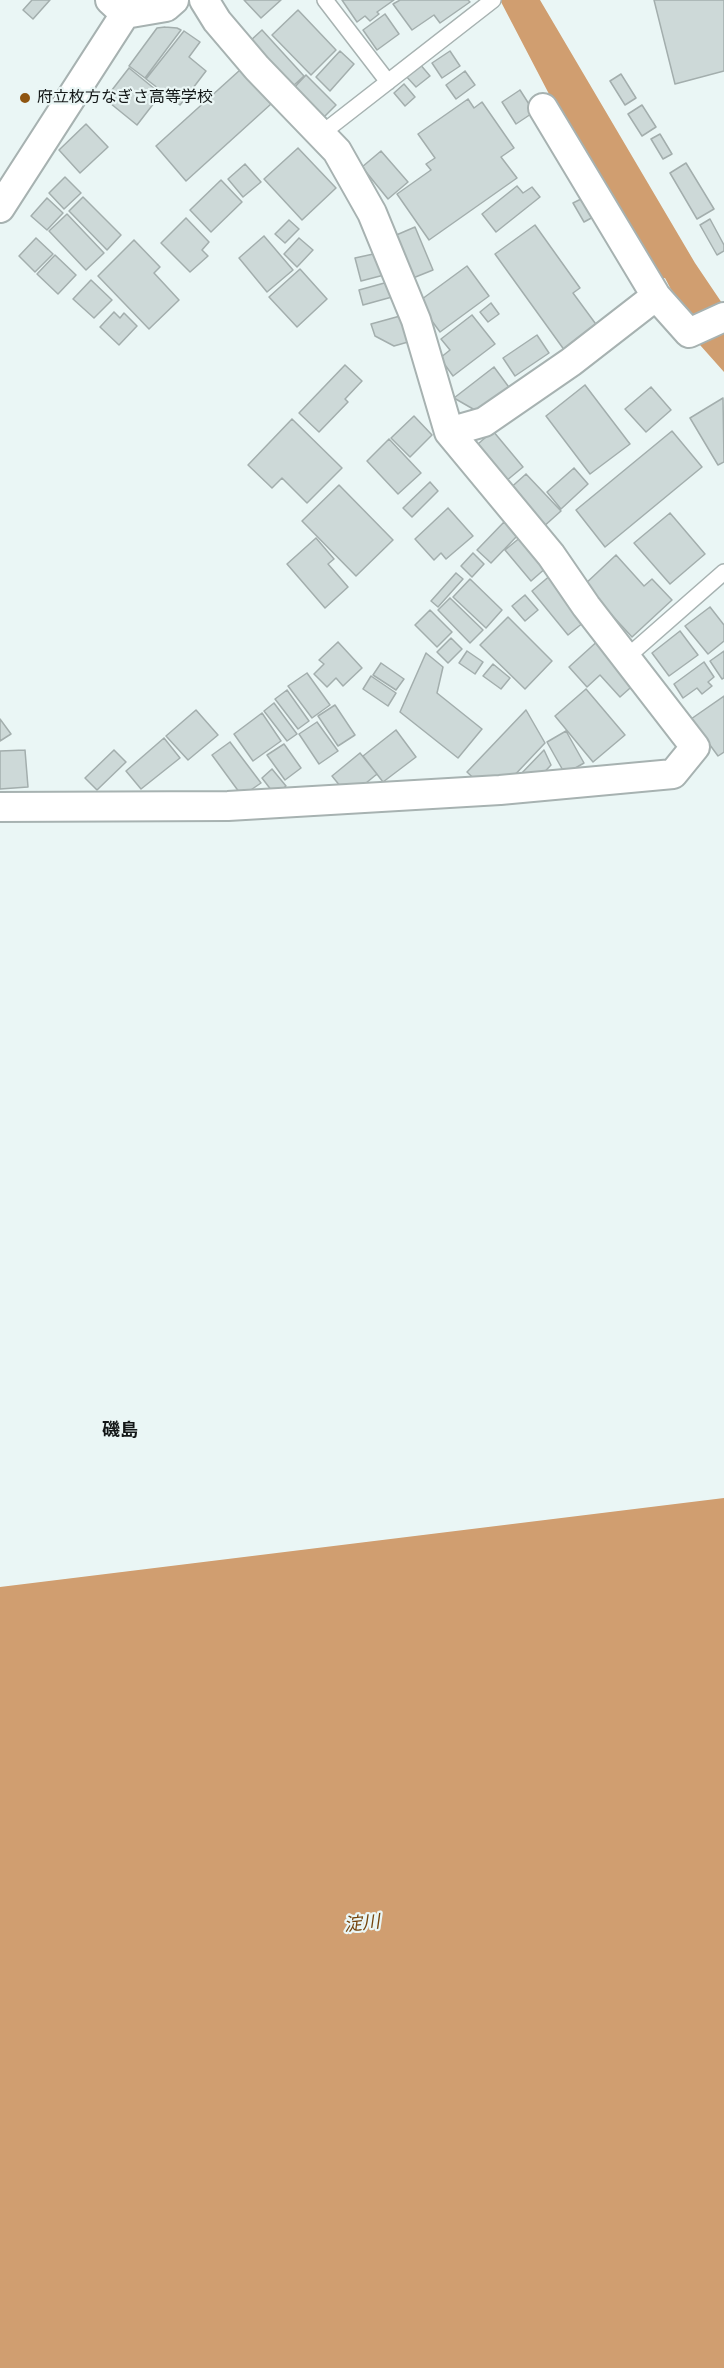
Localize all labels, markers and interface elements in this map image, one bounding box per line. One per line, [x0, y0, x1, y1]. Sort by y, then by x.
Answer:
place label: 府立枚方なぎさ高等学校 [37, 88, 213, 108]
marker: 府立枚方なぎさ高等学校 [18, 91, 32, 105]
district label: 磯島 [102, 1420, 138, 1442]
water label: 淀川 [343, 1911, 381, 1937]

